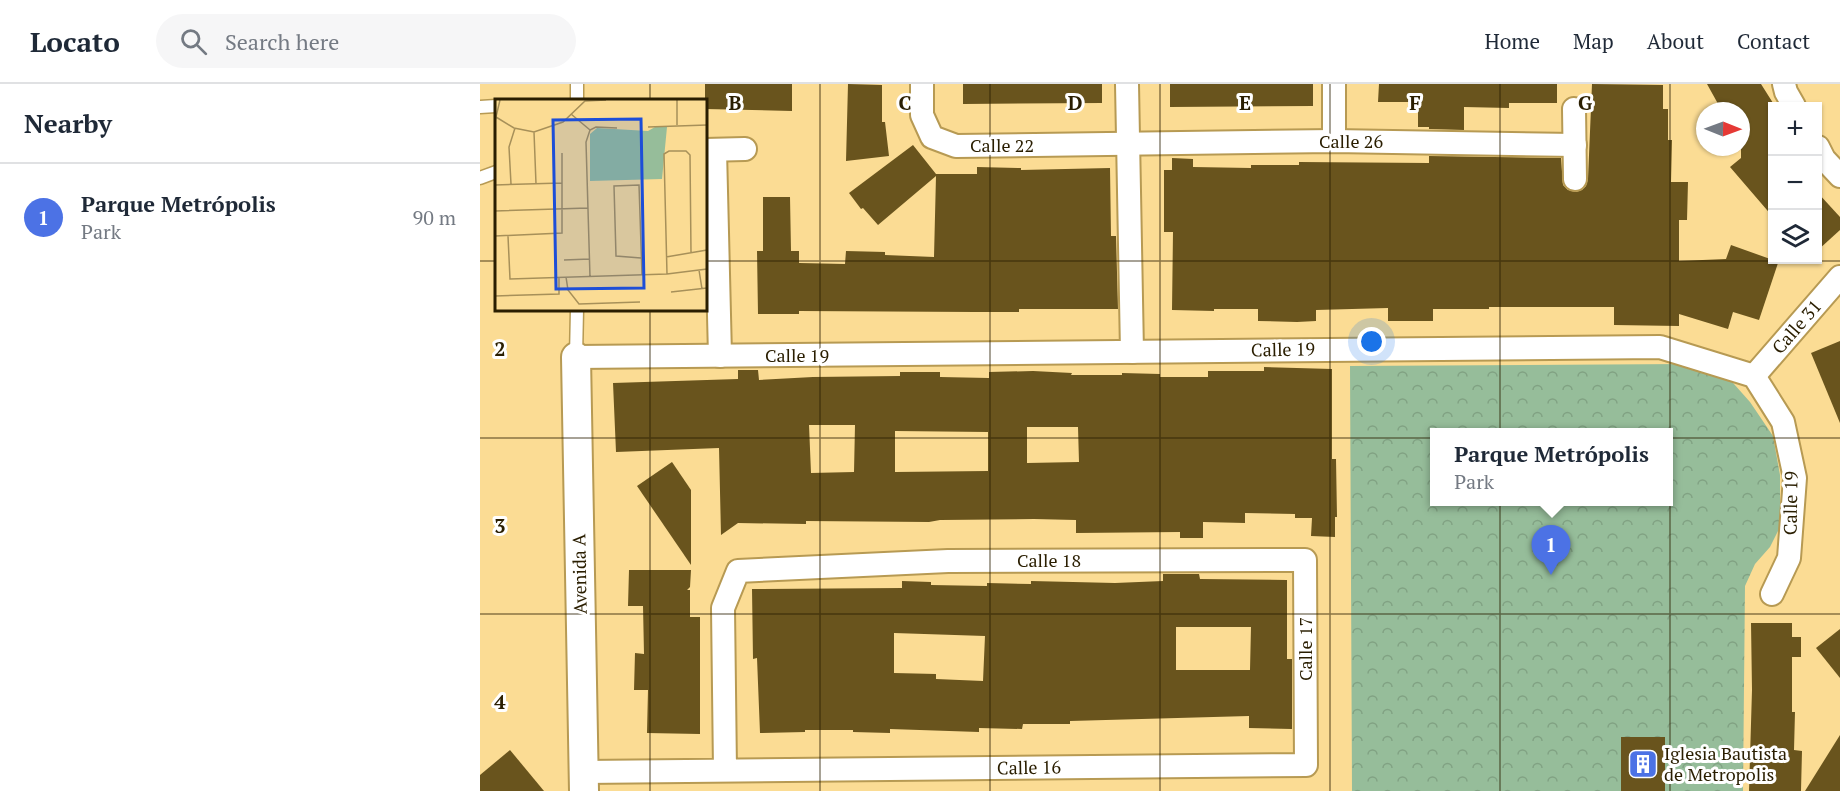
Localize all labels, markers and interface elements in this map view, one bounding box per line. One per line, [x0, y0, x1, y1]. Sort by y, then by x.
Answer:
search box [156, 14, 576, 68]
text: Locato [30, 23, 120, 60]
icon: search [177, 25, 210, 58]
text: Search here [225, 27, 339, 56]
text: Home [1484, 27, 1540, 55]
text: Map [1573, 27, 1614, 55]
text: About [1647, 27, 1704, 55]
text: Contact [1737, 27, 1810, 55]
text: B [729, 89, 742, 116]
text: C [898, 89, 912, 116]
text: D [1068, 89, 1082, 116]
text: E [1239, 89, 1251, 116]
text: F [1409, 89, 1421, 116]
text: G [1578, 89, 1592, 116]
inset map [495, 99, 706, 310]
north arrow [1696, 102, 1750, 156]
map controls [1768, 102, 1822, 264]
button: + [1768, 102, 1822, 156]
text: Nearby [24, 106, 112, 140]
street label: Calle 26 [1319, 129, 1383, 153]
street label: Calle 22 [970, 133, 1034, 157]
button: − [1768, 156, 1822, 210]
text: Parque Metrópolis [81, 189, 276, 218]
text: 1 [38, 204, 49, 231]
text: 90 m [413, 204, 456, 231]
button: layers [1768, 210, 1822, 264]
text: Park [81, 218, 121, 245]
street label: Calle 31 [1766, 294, 1826, 358]
your location [1357, 327, 1386, 356]
text: 2 [494, 335, 506, 362]
street label: Calle 19 [1251, 336, 1315, 362]
street label: Calle 19 [765, 343, 829, 367]
popup [1430, 428, 1673, 506]
text: Parque Metrópolis [1454, 439, 1649, 468]
text: Park [1454, 468, 1494, 495]
street label: Calle 19 [1777, 471, 1803, 535]
text: 3 [494, 512, 506, 539]
pin: 1 [1532, 526, 1570, 575]
street label: Avenida A [566, 533, 592, 614]
street label: Calle 18 [1017, 548, 1081, 572]
street label: Calle 17 [1293, 617, 1317, 681]
text: 4 [494, 688, 506, 715]
place label: Iglesia Bautista de Metropolis [1664, 741, 1787, 786]
building icon: Iglesia Bautista de Metropolis [1627, 748, 1659, 780]
street label: Calle 16 [997, 754, 1062, 780]

